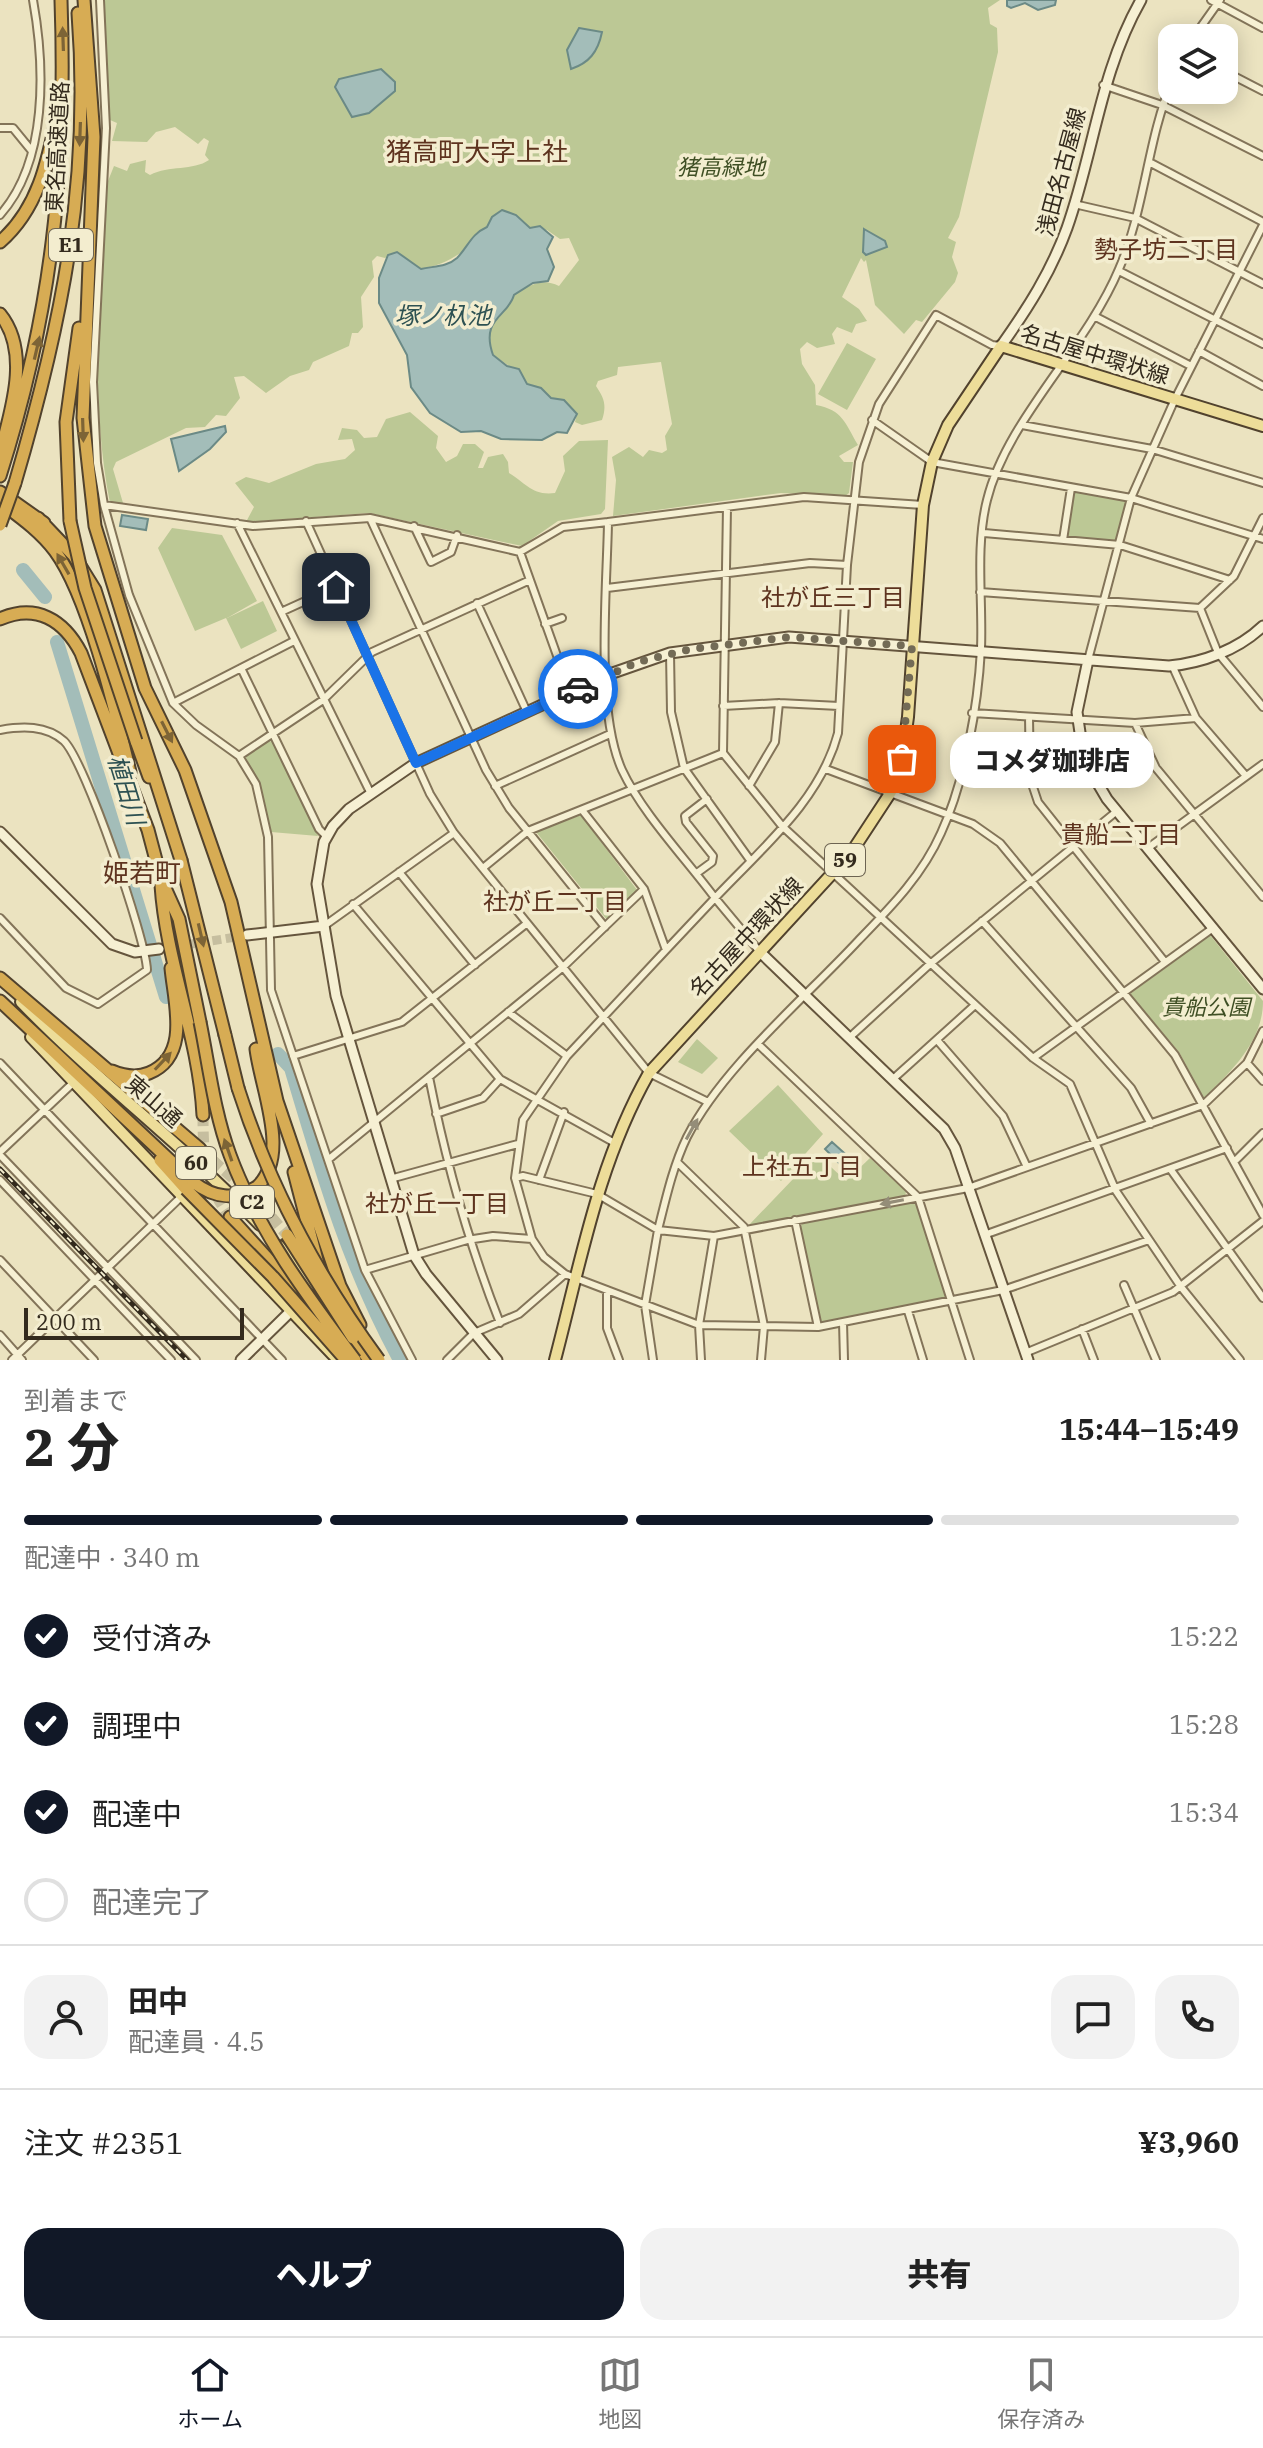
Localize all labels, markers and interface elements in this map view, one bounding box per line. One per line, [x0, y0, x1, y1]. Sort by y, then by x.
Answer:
map controls [1158, 24, 1238, 104]
button: layers [1158, 24, 1238, 104]
one-way arrow [56, 26, 69, 51]
street label: 東名高速道路 [39, 80, 74, 214]
street label: 浅田名古屋線 [1029, 104, 1092, 239]
one-way arrow [74, 122, 87, 147]
district label: 猪高町大字上社 [386, 134, 568, 168]
park label: 猪高緑地 [677, 152, 767, 181]
road number: E1 [49, 229, 93, 261]
district label: 勢子坊二丁目 [1094, 233, 1238, 265]
water label: 塚ノ杁池 [395, 299, 493, 331]
street label: 名古屋中環状線 [1017, 317, 1173, 390]
one-way arrow [31, 335, 43, 360]
one-way arrow [77, 418, 90, 443]
one-way arrow [56, 553, 70, 575]
pin [302, 553, 370, 621]
icon: home [314, 565, 358, 609]
district label: 社が丘三丁目 [761, 581, 905, 613]
courier [538, 649, 618, 729]
icon: car [556, 667, 600, 711]
one-way arrow [160, 721, 173, 744]
pin [868, 725, 936, 793]
callout: コメダ珈琲店 [950, 731, 1154, 787]
icon: bag [880, 737, 924, 781]
text: コメダ珈琲店 [974, 743, 1130, 777]
water label: 植田川 [101, 751, 154, 832]
district label: 貴船二丁目 [1061, 818, 1181, 850]
road number: 59 [825, 844, 865, 876]
district label: 姫若町 [103, 855, 181, 889]
street label: 名古屋中環状線 [683, 870, 809, 1003]
district label: 社が丘二丁目 [483, 885, 627, 917]
one-way arrow [195, 923, 208, 948]
park label: 貴船公園 [1162, 992, 1253, 1021]
one-way arrow [154, 1051, 172, 1071]
street label: 東山通 [120, 1068, 189, 1133]
one-way arrow [685, 1118, 699, 1141]
one-way arrow [222, 1138, 234, 1162]
road number: 60 [176, 1147, 216, 1179]
district label: 上社五丁目 [742, 1150, 862, 1182]
road number: C2 [230, 1186, 274, 1218]
district label: 社が丘一丁目 [365, 1187, 509, 1219]
one-way arrow [879, 1196, 904, 1209]
scale bar [24, 1304, 244, 1340]
text: 200 m [36, 1307, 102, 1336]
text: 到着まで [24, 1383, 128, 1417]
text: 15:44–15:49 [1059, 1409, 1239, 1448]
text: 2 分 [24, 1413, 119, 1480]
text: 配達中 · 340 m [24, 1540, 200, 1574]
icon: check [24, 1614, 68, 1658]
text: 受付済み [92, 1618, 212, 1657]
text: 15:22 [1169, 1619, 1239, 1653]
icon: check [24, 1702, 68, 1746]
text: 調理中 [92, 1706, 182, 1745]
text: 15:28 [1169, 1707, 1239, 1741]
icon: check [24, 1790, 68, 1834]
text: 配達中 [92, 1794, 182, 1833]
text: 15:34 [1169, 1795, 1239, 1829]
text: 配達完了 [92, 1882, 212, 1921]
button: person [24, 1975, 108, 2059]
button: chat [1051, 1975, 1135, 2059]
button: phone [1155, 1975, 1239, 2059]
text: 田中 [128, 1981, 188, 2020]
text: 配達員 · 4.5 [128, 2024, 265, 2058]
text: ¥3,960 [1138, 2122, 1239, 2161]
text: 注文 #2351 [24, 2123, 184, 2162]
button: ヘルプ [24, 2228, 624, 2320]
button: 共有 [640, 2228, 1239, 2320]
tab: ホーム [178, 2353, 243, 2433]
tab: 地図 [598, 2353, 642, 2433]
tab: 保存済み [997, 2353, 1085, 2433]

